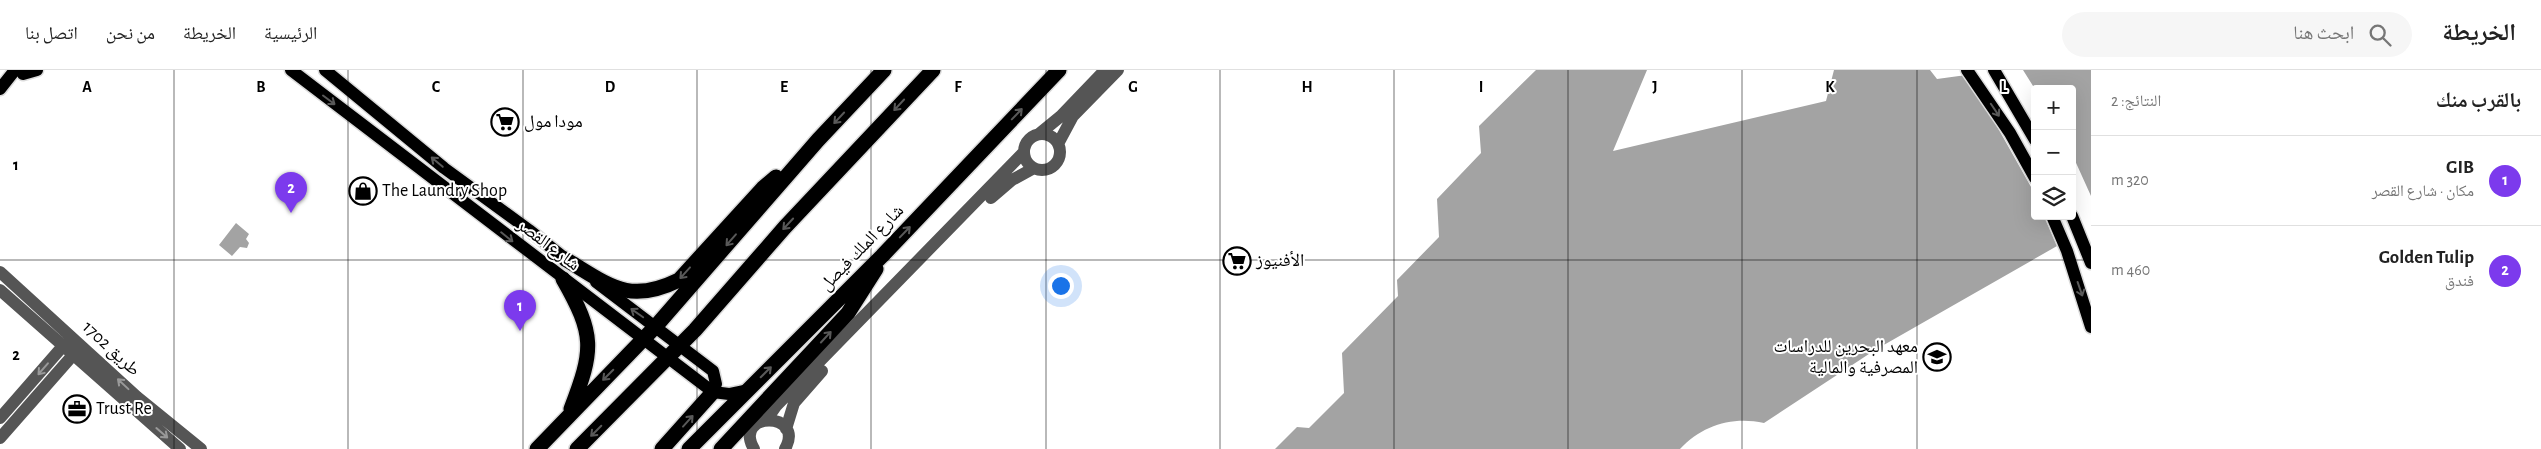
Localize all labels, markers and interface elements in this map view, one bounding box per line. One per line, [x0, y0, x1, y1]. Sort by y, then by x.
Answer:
search box [2062, 12, 2412, 57]
icon: search [2366, 21, 2394, 49]
text: الخريطة [2442, 21, 2516, 45]
text: ابحث هنا [2293, 24, 2354, 43]
text: اتصل بنا [25, 25, 78, 43]
text: من نحن [106, 25, 155, 43]
text: الخريطة [183, 25, 236, 43]
text: الرئيسية [264, 25, 317, 43]
text: A [82, 79, 92, 95]
text: B [256, 79, 266, 95]
text: C [432, 79, 441, 95]
text: D [605, 79, 616, 95]
text: E [780, 79, 788, 95]
text: F [954, 79, 962, 95]
text: G [1128, 79, 1138, 95]
text: H [1301, 79, 1313, 95]
text: I [1479, 79, 1483, 95]
text: J [1652, 79, 1658, 95]
text: K [1825, 79, 1835, 95]
text: L [2001, 79, 2008, 95]
map controls [2031, 85, 2076, 220]
button: + [2031, 85, 2076, 130]
text: بالقرب منك [2436, 90, 2521, 111]
text: النتائج: 2 [2111, 93, 2161, 109]
one-way arrow [322, 95, 336, 105]
one-way arrow [893, 99, 905, 112]
one-way arrow [1990, 103, 2000, 117]
supermarket icon: مودا مول [490, 107, 520, 137]
one-way arrow [1011, 108, 1023, 120]
one-way arrow [833, 112, 845, 125]
place label: مودا مول [524, 113, 583, 132]
button: − [2031, 130, 2076, 175]
text: 1 [13, 157, 19, 173]
one-way arrow [431, 157, 444, 168]
text: GIB [2446, 158, 2474, 177]
pin: 2 [275, 172, 307, 213]
text: 320 m [2111, 172, 2149, 188]
text: 1 [2502, 172, 2508, 188]
button: layers [2031, 175, 2076, 220]
shop icon: The Laundry Shop [348, 176, 378, 206]
place label: The Laundry Shop [382, 182, 507, 200]
text: مكان · شارع القصر [2372, 183, 2474, 199]
street label: شارع الملك فيصل [817, 201, 908, 295]
street label: شارع القصر [512, 215, 583, 275]
one-way arrow [782, 217, 794, 230]
one-way arrow [899, 225, 911, 238]
one-way arrow [500, 231, 513, 242]
one-way arrow [726, 233, 737, 246]
supermarket icon: الأفنيوز [1222, 246, 1252, 276]
text: Golden Tulip [2379, 248, 2474, 267]
place label: الأفنيوز [1255, 251, 1304, 270]
text: 460 m [2111, 262, 2150, 278]
text: 2 [2501, 262, 2509, 278]
one-way arrow [680, 267, 691, 280]
your location [1048, 273, 1074, 299]
text: فندق [2445, 273, 2474, 289]
one-way arrow [2075, 281, 2085, 297]
pin: 1 [504, 290, 536, 331]
one-way arrow [630, 308, 644, 318]
street label: طريق 1702 [78, 318, 143, 381]
one-way arrow [820, 330, 832, 343]
place label: معهد البحرين للدراسات المصرفية والمالية [1773, 338, 1918, 377]
school or university icon: معهد البحرين للدراسات المصرفية والمالية [1922, 342, 1952, 372]
text: 2 [12, 347, 20, 363]
one-way arrow [38, 362, 49, 375]
one-way arrow [760, 366, 772, 378]
one-way arrow [602, 369, 614, 381]
one-way arrow [117, 378, 130, 390]
office icon: Trust Re [62, 394, 92, 424]
place label: Trust Re [96, 400, 152, 418]
one-way arrow [682, 414, 694, 427]
one-way arrow [590, 424, 602, 436]
one-way arrow [155, 427, 168, 438]

